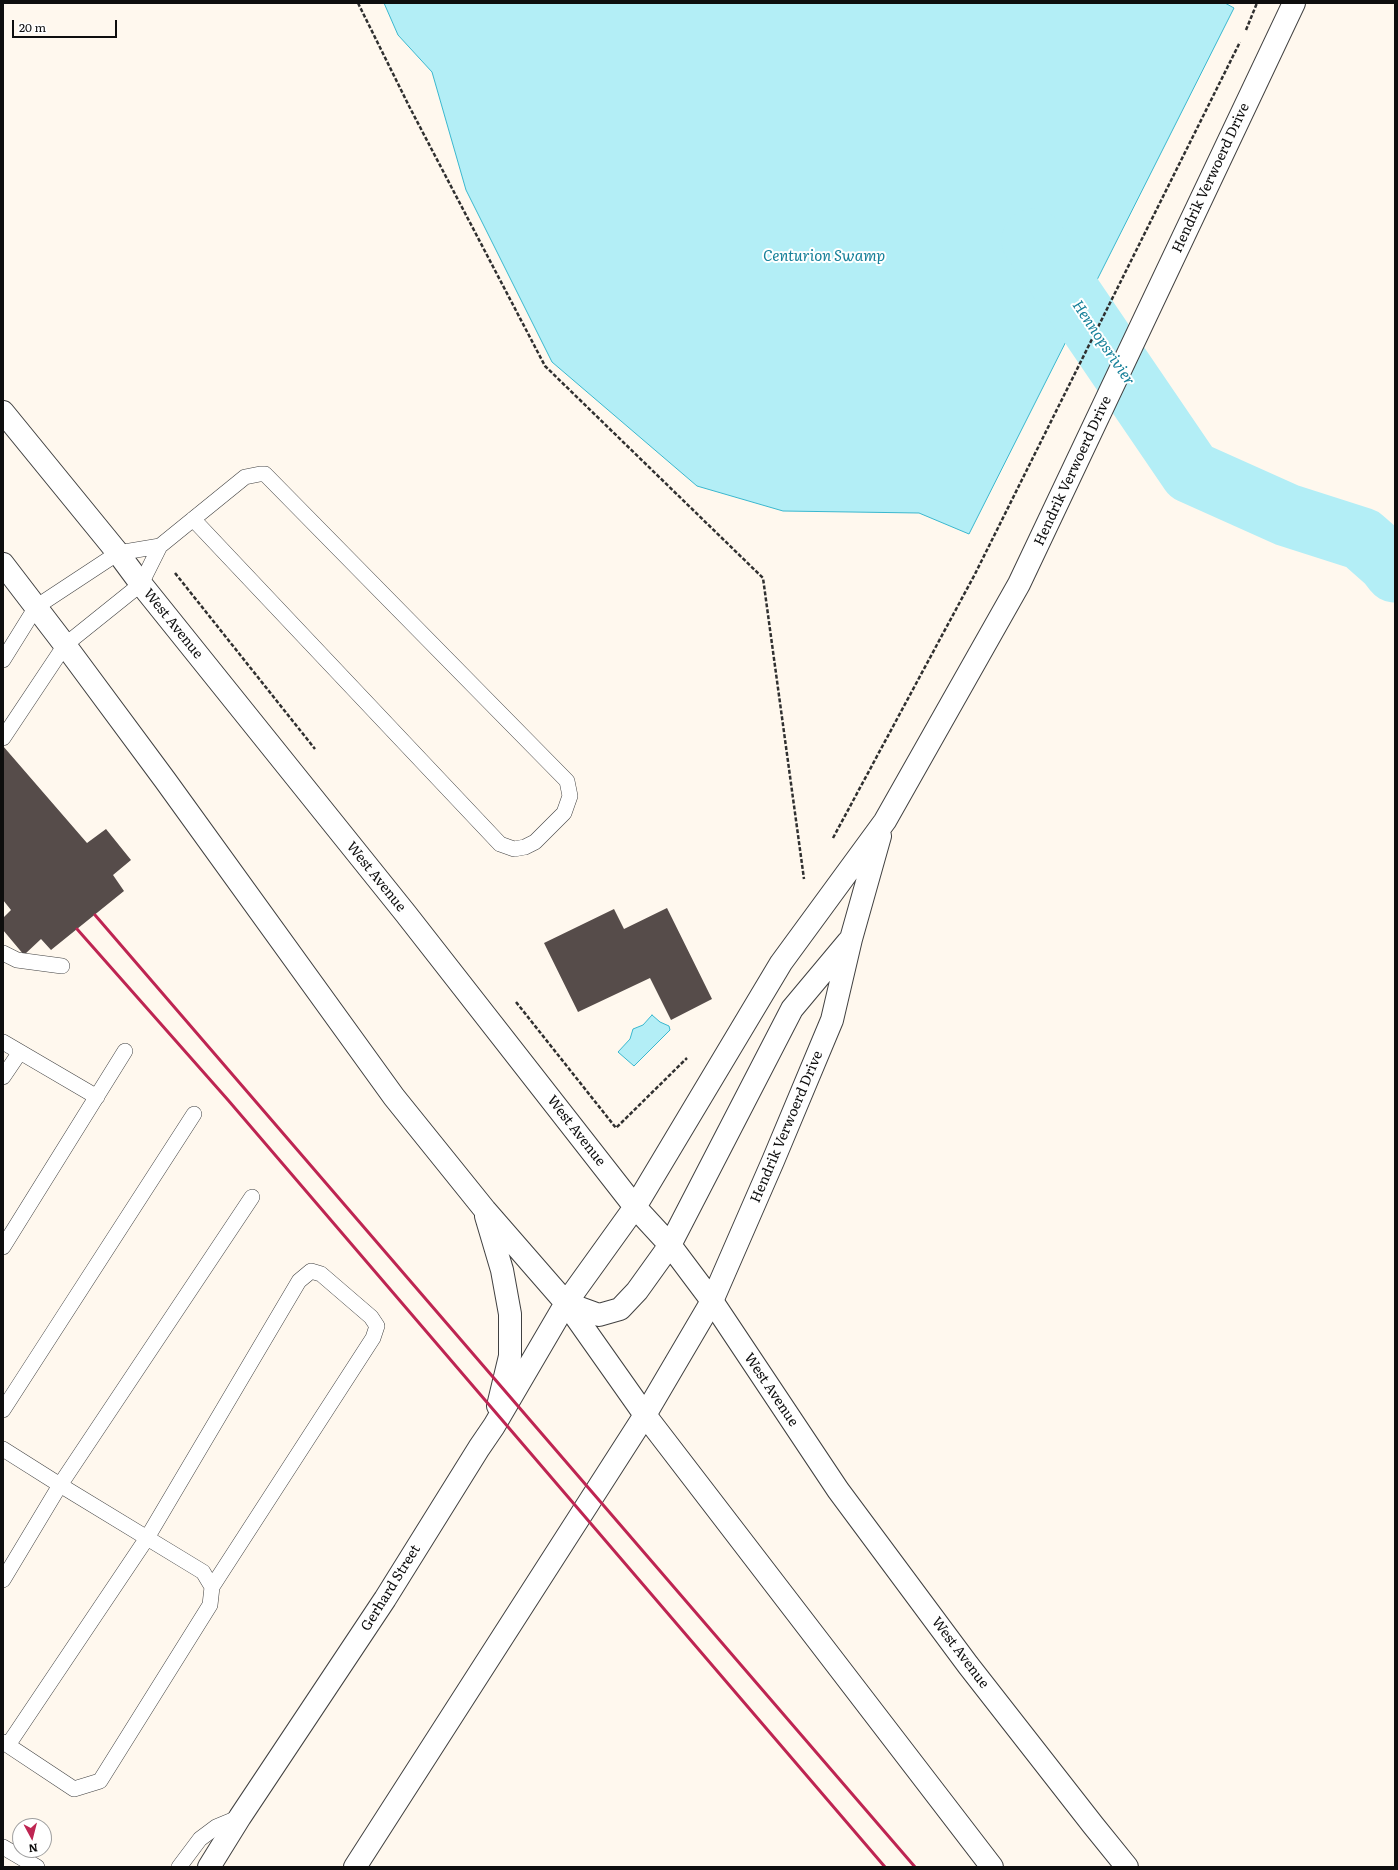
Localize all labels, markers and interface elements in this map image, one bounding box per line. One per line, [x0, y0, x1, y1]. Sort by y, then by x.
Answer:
scale bar [14, 12, 119, 38]
text: 20 m [19, 18, 46, 36]
street label: Hendrik Verwoerd Drive [1169, 100, 1253, 256]
water label: Centurion Swamp [763, 248, 885, 266]
water label: Hennopsrivier [1068, 297, 1138, 389]
street label: Hendrik Verwoerd Drive [1031, 393, 1115, 549]
street label: West Avenue [140, 586, 206, 662]
street label: West Avenue [343, 839, 409, 915]
street label: Hendrik Verwoerd Drive [747, 1048, 827, 1206]
street label: West Avenue [543, 1092, 609, 1170]
street label: West Avenue [740, 1350, 802, 1430]
street label: Gerhard Street [358, 1542, 424, 1634]
street label: West Avenue [928, 1614, 992, 1692]
north arrow [12, 1818, 52, 1858]
text: N [28, 1840, 39, 1857]

